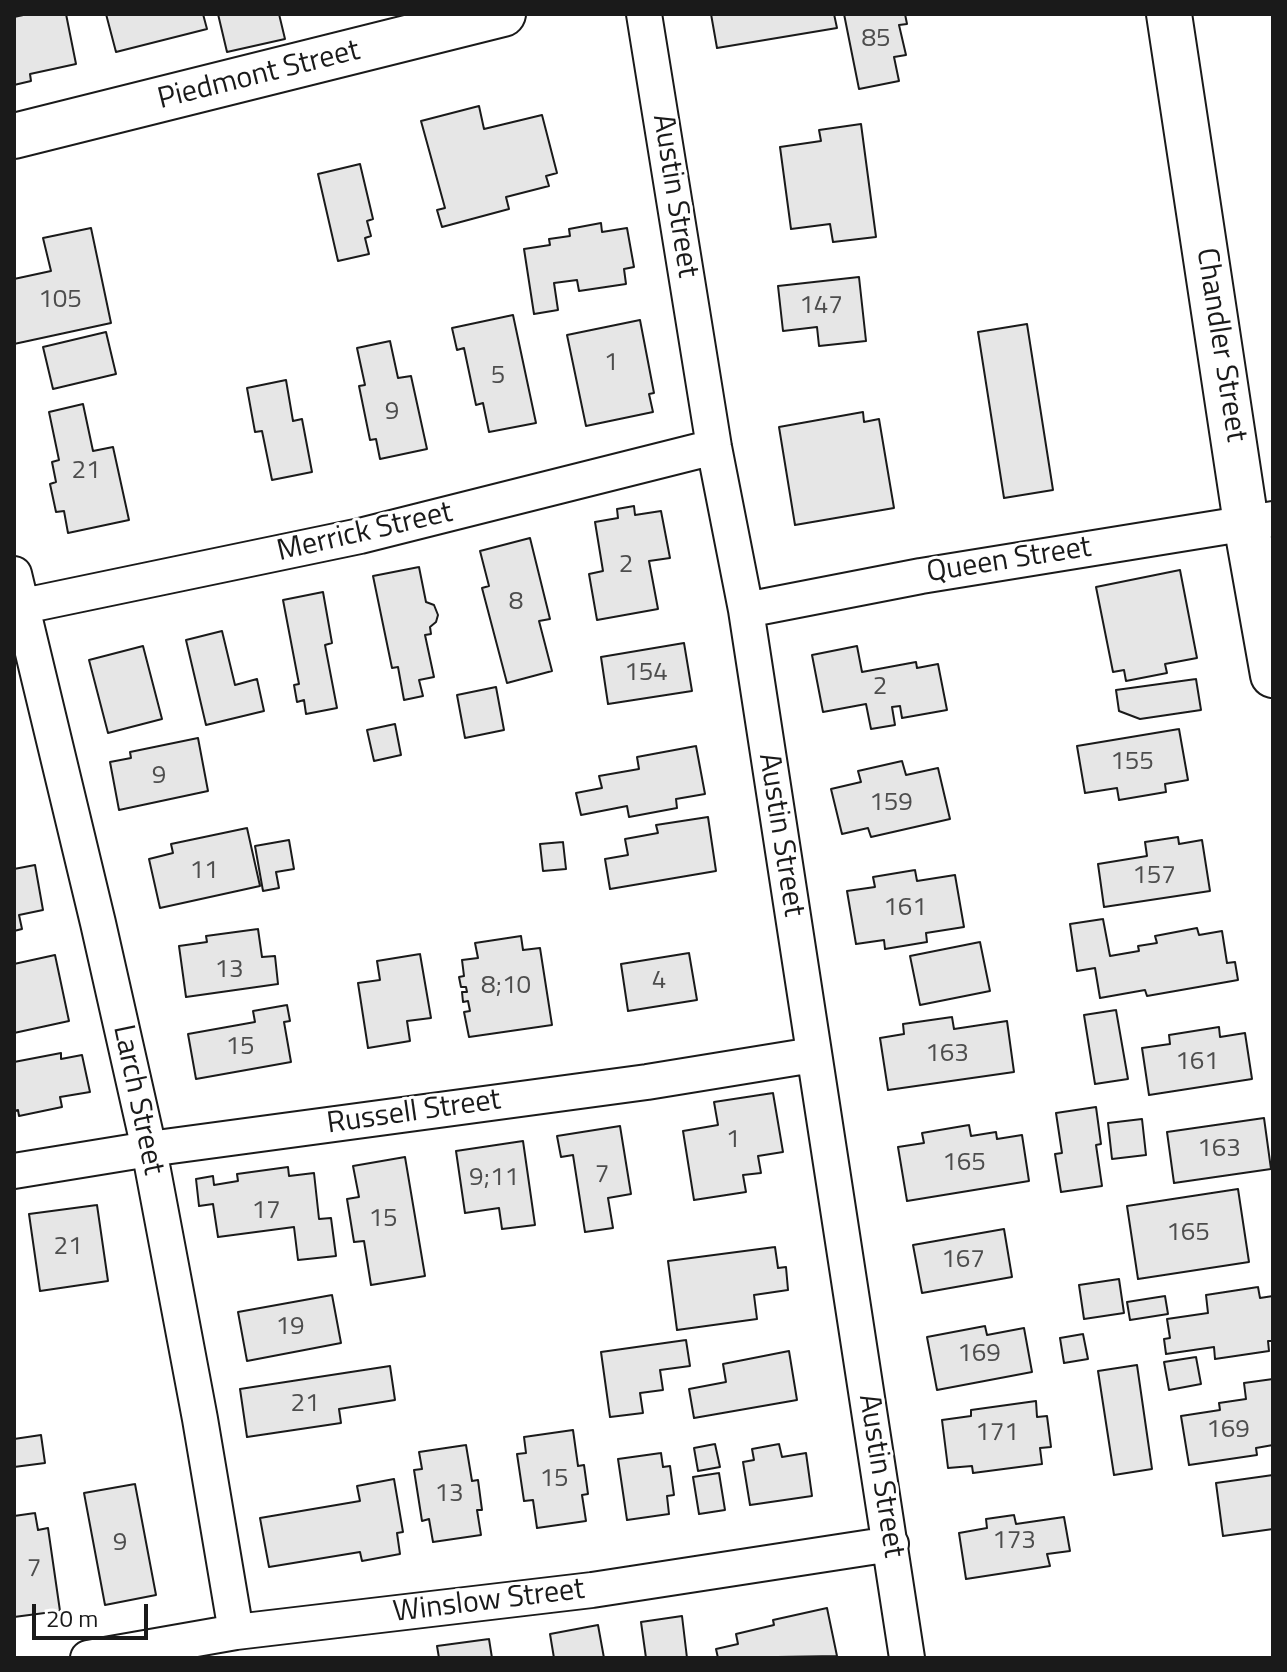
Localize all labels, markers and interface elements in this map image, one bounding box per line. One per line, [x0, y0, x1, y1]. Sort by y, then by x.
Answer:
house number: 85 [861, 24, 891, 56]
street label: Piedmont Street [154, 34, 364, 118]
street label: Austin Street [643, 112, 705, 280]
street label: Chandler Street [1187, 245, 1253, 445]
house number: 105 [38, 285, 82, 317]
house number: 147 [799, 291, 843, 323]
house number: 1 [604, 348, 618, 380]
house number: 5 [491, 361, 505, 393]
house number: 9 [385, 397, 399, 429]
house number: 21 [71, 456, 101, 488]
street label: Merrick Street [274, 495, 456, 571]
street label: Queen Street [924, 530, 1094, 592]
house number: 2 [619, 550, 633, 582]
house number: 8 [509, 587, 523, 619]
house number: 154 [624, 658, 668, 690]
house number: 2 [873, 672, 887, 704]
house number: 155 [1110, 747, 1154, 779]
street label: Austin Street [749, 751, 811, 919]
house number: 9 [152, 761, 166, 793]
house number: 159 [869, 788, 913, 820]
house number: 11 [189, 856, 219, 888]
house number: 157 [1132, 861, 1176, 893]
house number: 161 [883, 893, 927, 925]
house number: 13 [214, 955, 244, 987]
house number: 4 [652, 966, 666, 998]
house number: 8;10 [481, 971, 531, 1003]
street label: Larch Street [104, 1022, 170, 1178]
house number: 15 [225, 1032, 255, 1064]
house number: 163 [925, 1039, 969, 1071]
house number: 161 [1175, 1047, 1219, 1079]
street label: Russell Street [325, 1083, 503, 1143]
house number: 1 [726, 1125, 740, 1157]
house number: 163 [1197, 1134, 1241, 1166]
house number: 165 [942, 1148, 986, 1180]
house number: 7 [595, 1160, 609, 1192]
house number: 9;11 [469, 1163, 519, 1195]
house number: 17 [251, 1196, 281, 1228]
house number: 15 [368, 1204, 398, 1236]
house number: 165 [1166, 1218, 1210, 1250]
house number: 21 [53, 1232, 83, 1264]
house number: 167 [941, 1245, 985, 1277]
house number: 19 [275, 1312, 305, 1344]
house number: 169 [957, 1339, 1001, 1371]
house number: 21 [290, 1389, 320, 1421]
street label: Austin Street [849, 1392, 911, 1560]
house number: 169 [1206, 1415, 1250, 1447]
house number: 171 [975, 1418, 1019, 1450]
house number: 15 [539, 1464, 569, 1496]
house number: 13 [434, 1479, 464, 1511]
house number: 173 [992, 1526, 1036, 1558]
house number: 9 [113, 1528, 127, 1560]
house number: 7 [27, 1554, 41, 1586]
street label: Winslow Street [391, 1572, 587, 1632]
scale bar [36, 1588, 152, 1638]
text: 20 m [46, 1600, 98, 1636]

